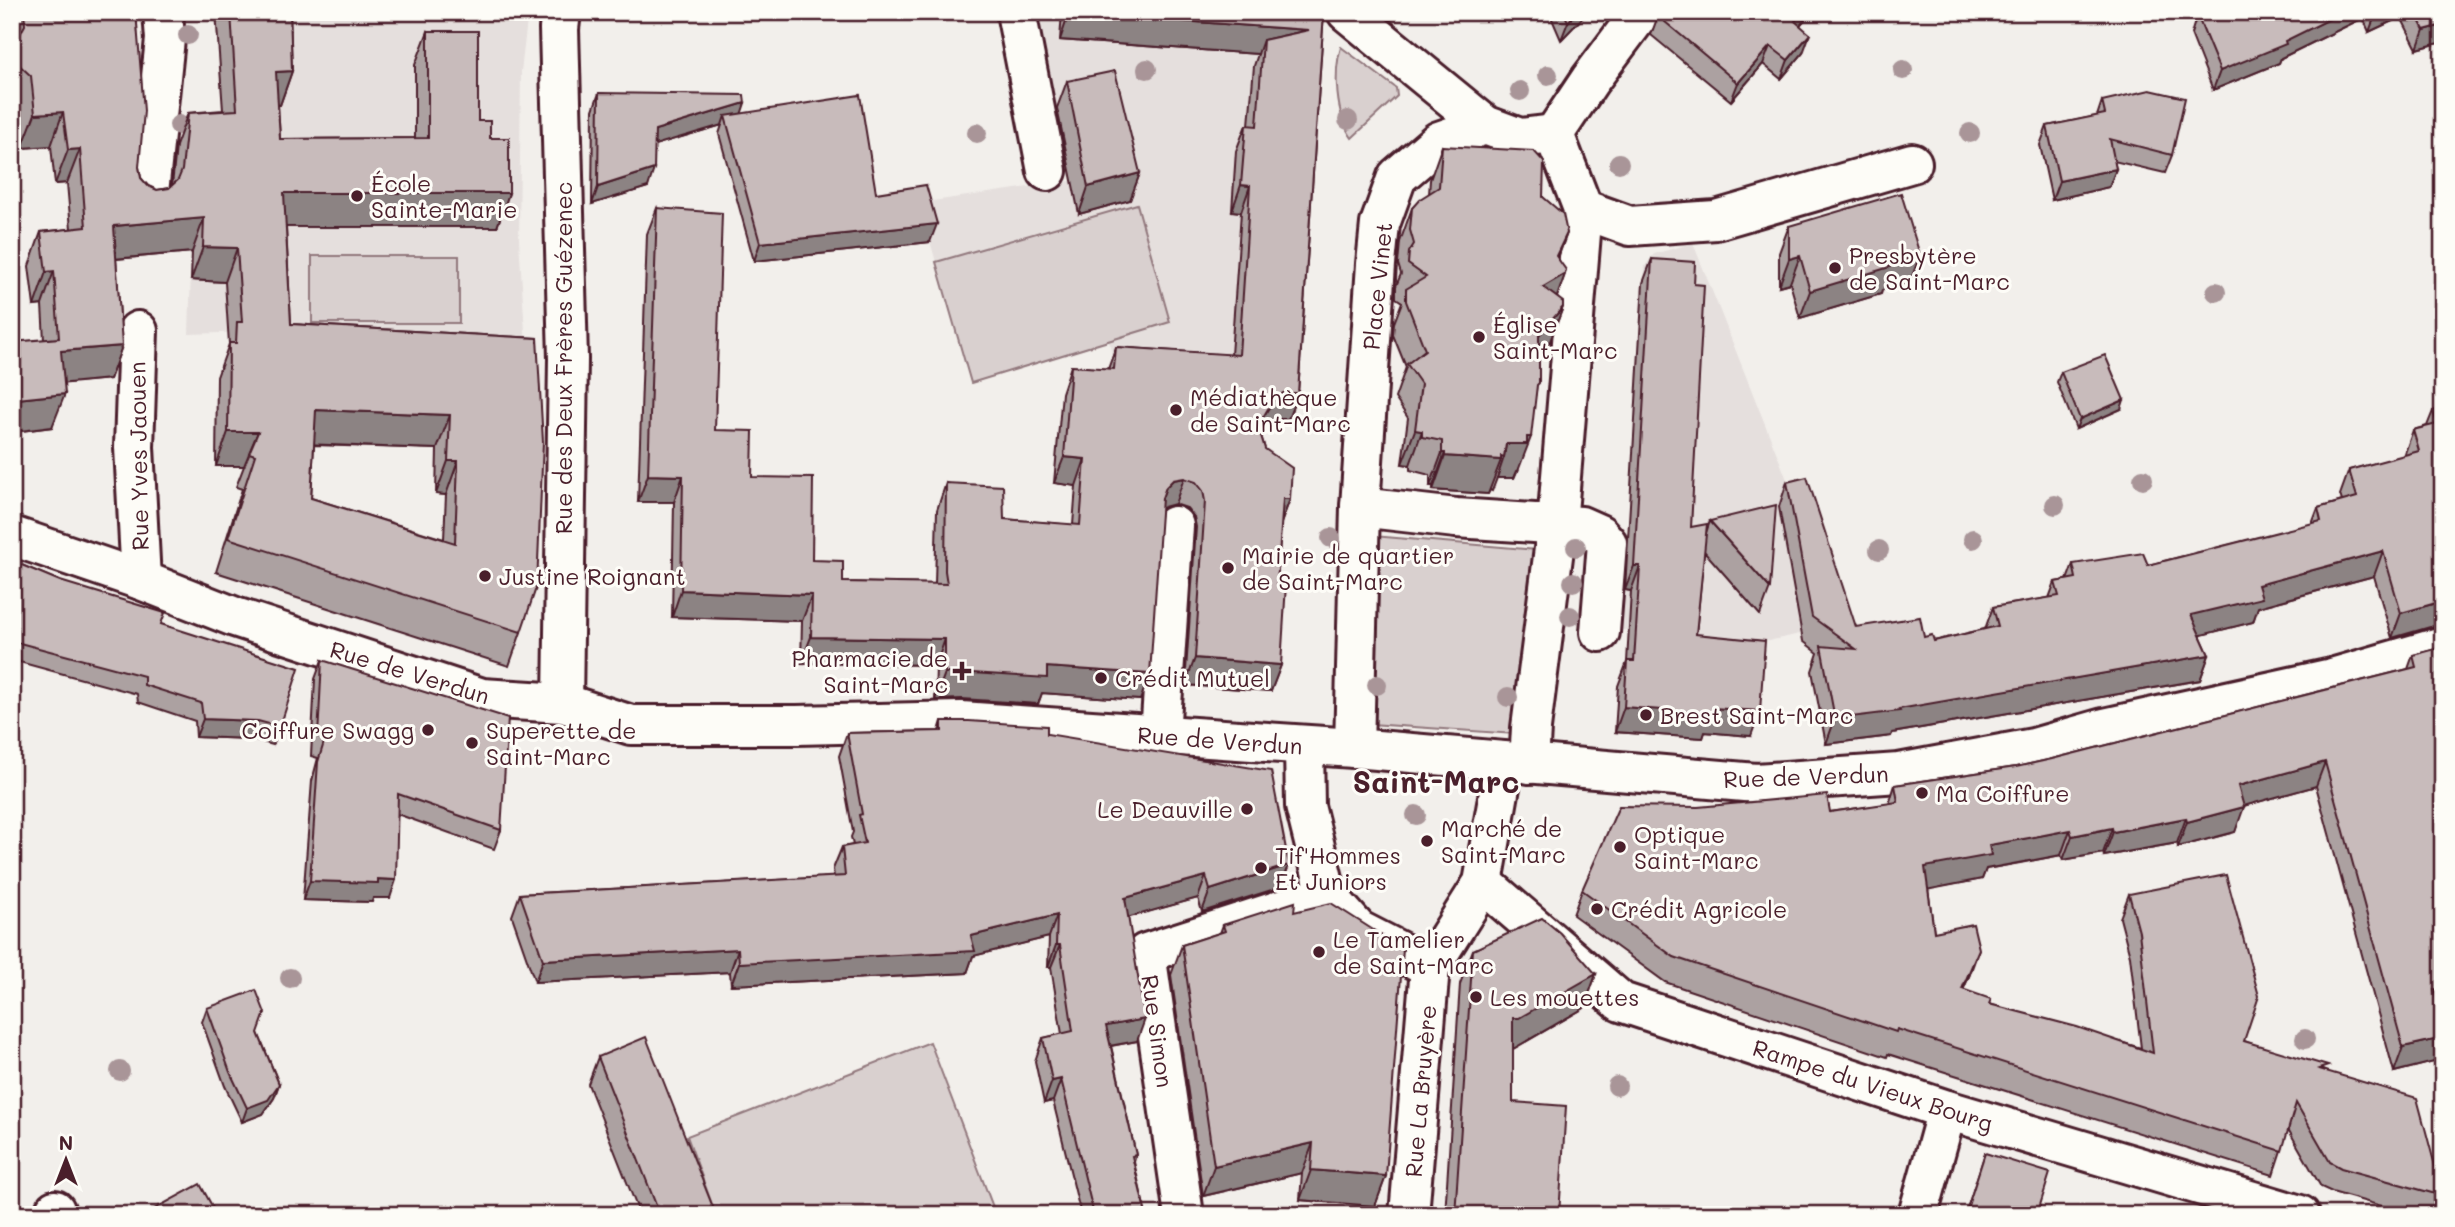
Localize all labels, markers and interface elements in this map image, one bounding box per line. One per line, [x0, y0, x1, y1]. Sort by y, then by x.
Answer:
place label: École Sainte-Marie [371, 168, 518, 224]
street label: Rue des Deux Frères Guézenec [548, 182, 578, 534]
marker: École Sainte-Marie [349, 188, 365, 204]
street label: Place Vinet [1355, 221, 1399, 351]
place label: Presbytère de Saint-Marc [1849, 240, 2010, 296]
marker: Presbytère de Saint-Marc [1827, 260, 1843, 276]
place label: Église Saint-Marc [1493, 309, 1618, 365]
marker: Église Saint-Marc [1471, 329, 1487, 345]
street label: Rue Yves Jaouen [121, 361, 155, 551]
place label: Médiathèque de Saint-Marc [1190, 382, 1351, 438]
marker: Médiathèque de Saint-Marc [1168, 402, 1184, 418]
place label: Mairie de quartier de Saint-Marc [1242, 540, 1454, 596]
marker: Mairie de quartier de Saint-Marc [1220, 560, 1236, 576]
place label: Justine Roignant [499, 561, 686, 591]
marker: Justine Roignant [477, 568, 493, 584]
street label: Rue de Verdun [326, 633, 494, 711]
place label: Pharmacie de Saint-Marc [791, 643, 948, 699]
marker: Pharmacie de Saint-Marc [954, 663, 970, 679]
place label: Crédit Mutuel [1115, 663, 1270, 693]
marker: Crédit Mutuel [1093, 670, 1109, 686]
place label: Brest Saint-Marc [1660, 700, 1853, 730]
marker: Brest Saint-Marc [1638, 707, 1654, 723]
place label: Coiffure Swagg [241, 715, 414, 745]
place label: Superette de Saint-Marc [486, 715, 636, 771]
street label: Rue de Verdun [1136, 719, 1304, 761]
marker: Coiffure Swagg [420, 722, 436, 738]
marker: Superette de Saint-Marc [464, 735, 480, 751]
street label: Rue de Verdun [1723, 758, 1889, 794]
district label: Saint-Marc [1353, 761, 1519, 801]
place label: Ma Coiffure [1936, 778, 2069, 808]
marker: Ma Coiffure [1914, 785, 1930, 801]
place label: Le Deauville [1097, 794, 1233, 824]
marker: Le Deauville [1239, 801, 1255, 817]
place label: Marché de Saint-Marc [1441, 813, 1566, 869]
place label: Optique Saint-Marc [1634, 819, 1759, 875]
marker: Marché de Saint-Marc [1419, 833, 1435, 849]
marker: Optique Saint-Marc [1612, 839, 1628, 855]
place label: Tif'Hommes Et Juniors [1275, 840, 1401, 896]
marker: Tif'Hommes Et Juniors [1253, 860, 1269, 876]
place label: Crédit Agricole [1611, 894, 1787, 924]
marker: Crédit Agricole [1589, 901, 1605, 917]
place label: Le Tamelier de Saint-Marc [1333, 924, 1494, 980]
marker: Le Tamelier de Saint-Marc [1311, 944, 1327, 960]
street label: Rue Simon [1135, 973, 1181, 1089]
place label: Les mouettes [1490, 982, 1639, 1012]
marker: Les mouettes [1468, 989, 1484, 1005]
street label: Rue La Bruyère [1398, 1003, 1442, 1179]
street label: Rampe du Vieux Bourg [1749, 1032, 1997, 1138]
north arrow [32, 1126, 102, 1196]
text: N [59, 1130, 73, 1155]

